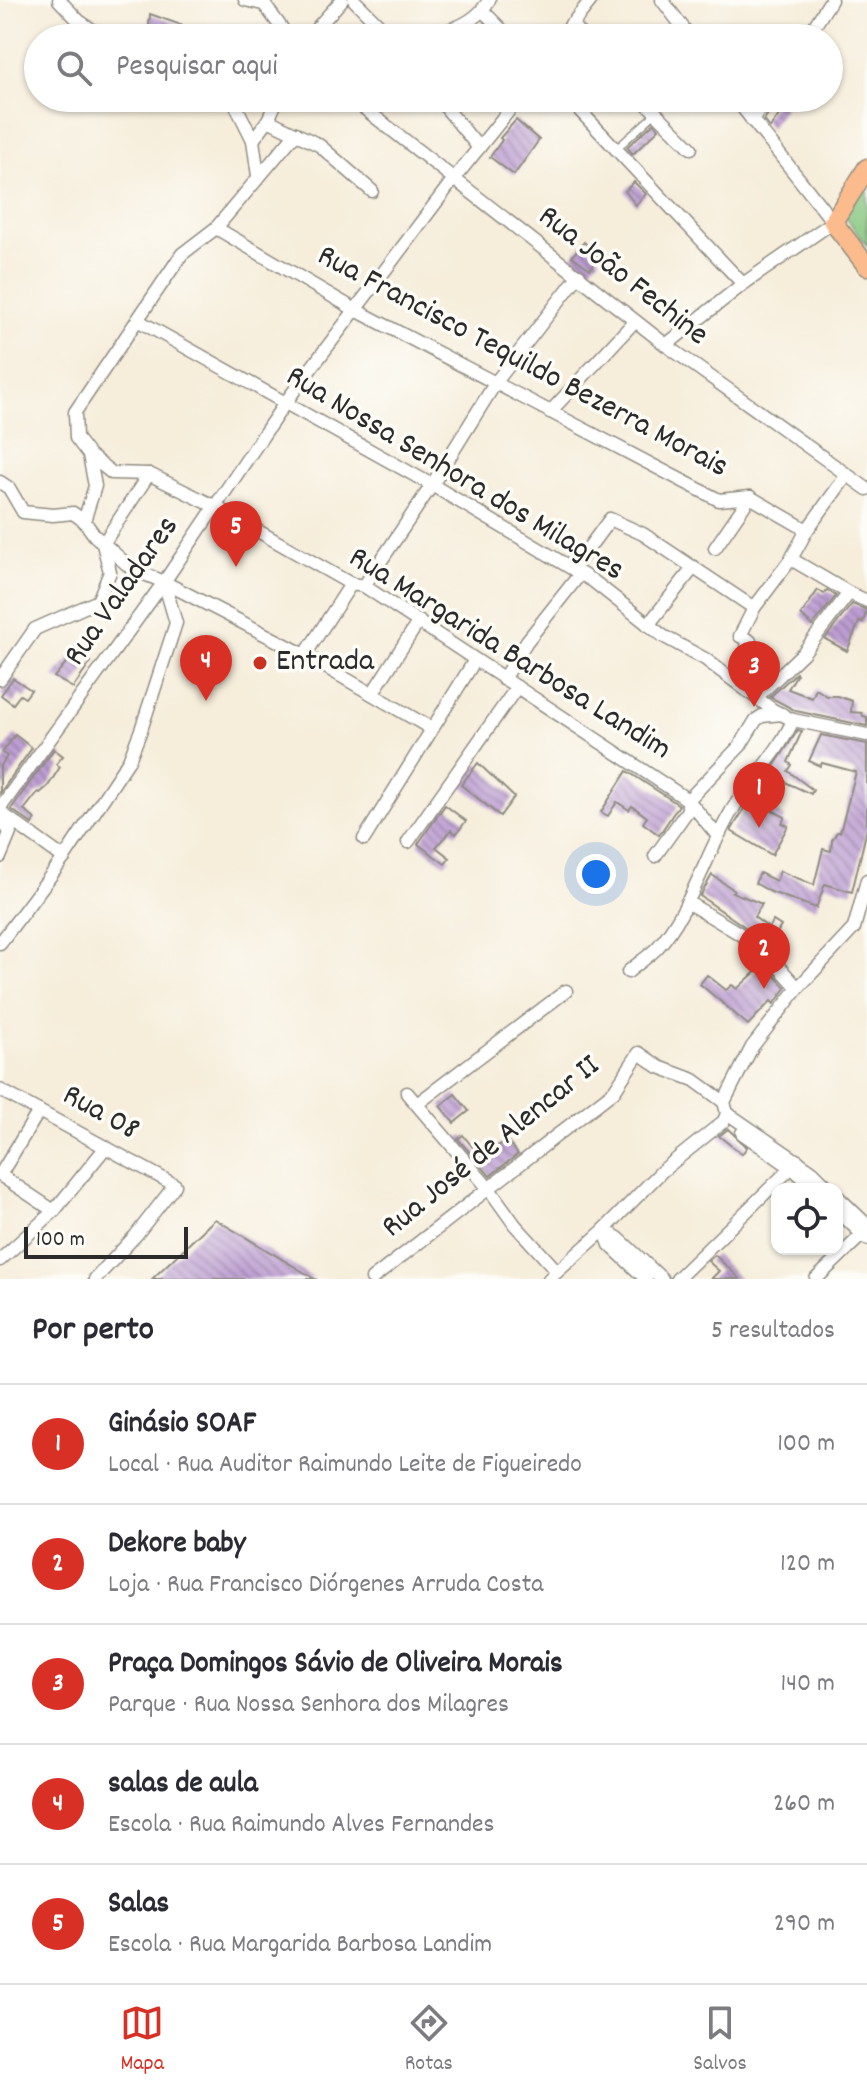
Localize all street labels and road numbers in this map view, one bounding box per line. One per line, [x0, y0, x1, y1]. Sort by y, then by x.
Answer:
street label: Rua João Fechine [527, 196, 717, 358]
street label: Rua Francisco Tequildo Bezerra Morais [308, 235, 736, 491]
street label: Rua Nossa Senhora dos Milagres [276, 355, 632, 595]
street label: Rua Valadares [54, 507, 192, 677]
street label: Rua Margarida Barbosa Landim [339, 537, 679, 773]
street label: Rua José de Alencar II [373, 1045, 611, 1251]
street label: Rua 08 [53, 1074, 147, 1154]

